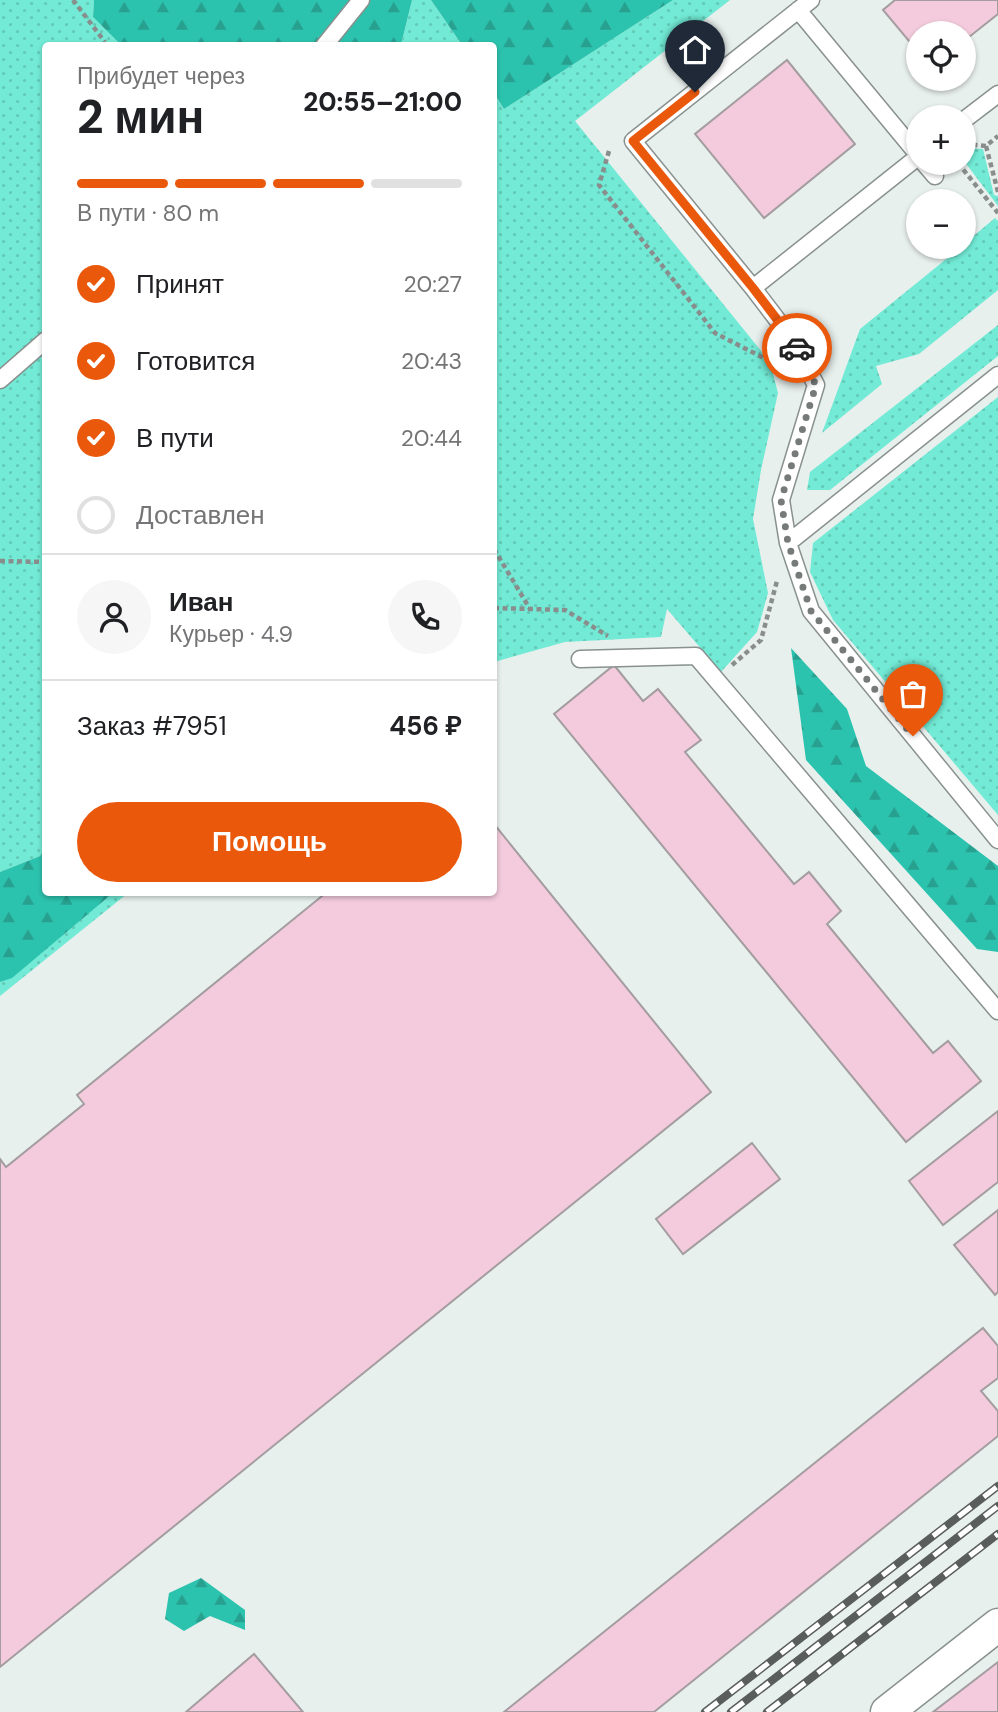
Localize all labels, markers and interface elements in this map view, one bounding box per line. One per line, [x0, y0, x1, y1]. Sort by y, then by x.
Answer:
pin [665, 20, 725, 92]
map controls [906, 21, 976, 259]
button: locate [906, 21, 976, 91]
icon: home [676, 31, 714, 69]
text: Прибудет через [77, 61, 245, 91]
text: 20:55–21:00 [303, 85, 462, 119]
text: 2 мин [77, 87, 204, 147]
button: + [906, 105, 976, 175]
button: − [906, 189, 976, 259]
text: В пути · 80 m [77, 198, 219, 228]
icon: check [77, 265, 115, 303]
text: Принят [136, 267, 224, 301]
text: 20:27 [403, 269, 462, 299]
courier [762, 313, 832, 383]
icon: car [778, 329, 816, 367]
icon: check [77, 342, 115, 380]
text: Готовится [136, 344, 255, 378]
text: 20:43 [401, 346, 462, 376]
icon: check [77, 419, 115, 457]
text: В пути [136, 421, 214, 455]
text: 20:44 [401, 423, 462, 453]
text: Доставлен [136, 498, 265, 532]
button: person [77, 580, 151, 654]
button: phone [388, 580, 462, 654]
text: Иван [169, 585, 234, 619]
text: Курьер · 4.9 [169, 619, 293, 649]
pin [883, 664, 943, 736]
icon: bag [894, 675, 932, 713]
text: Заказ #7951 [77, 709, 227, 743]
text: 456 ₽ [389, 709, 462, 743]
button: Помощь [77, 802, 462, 882]

